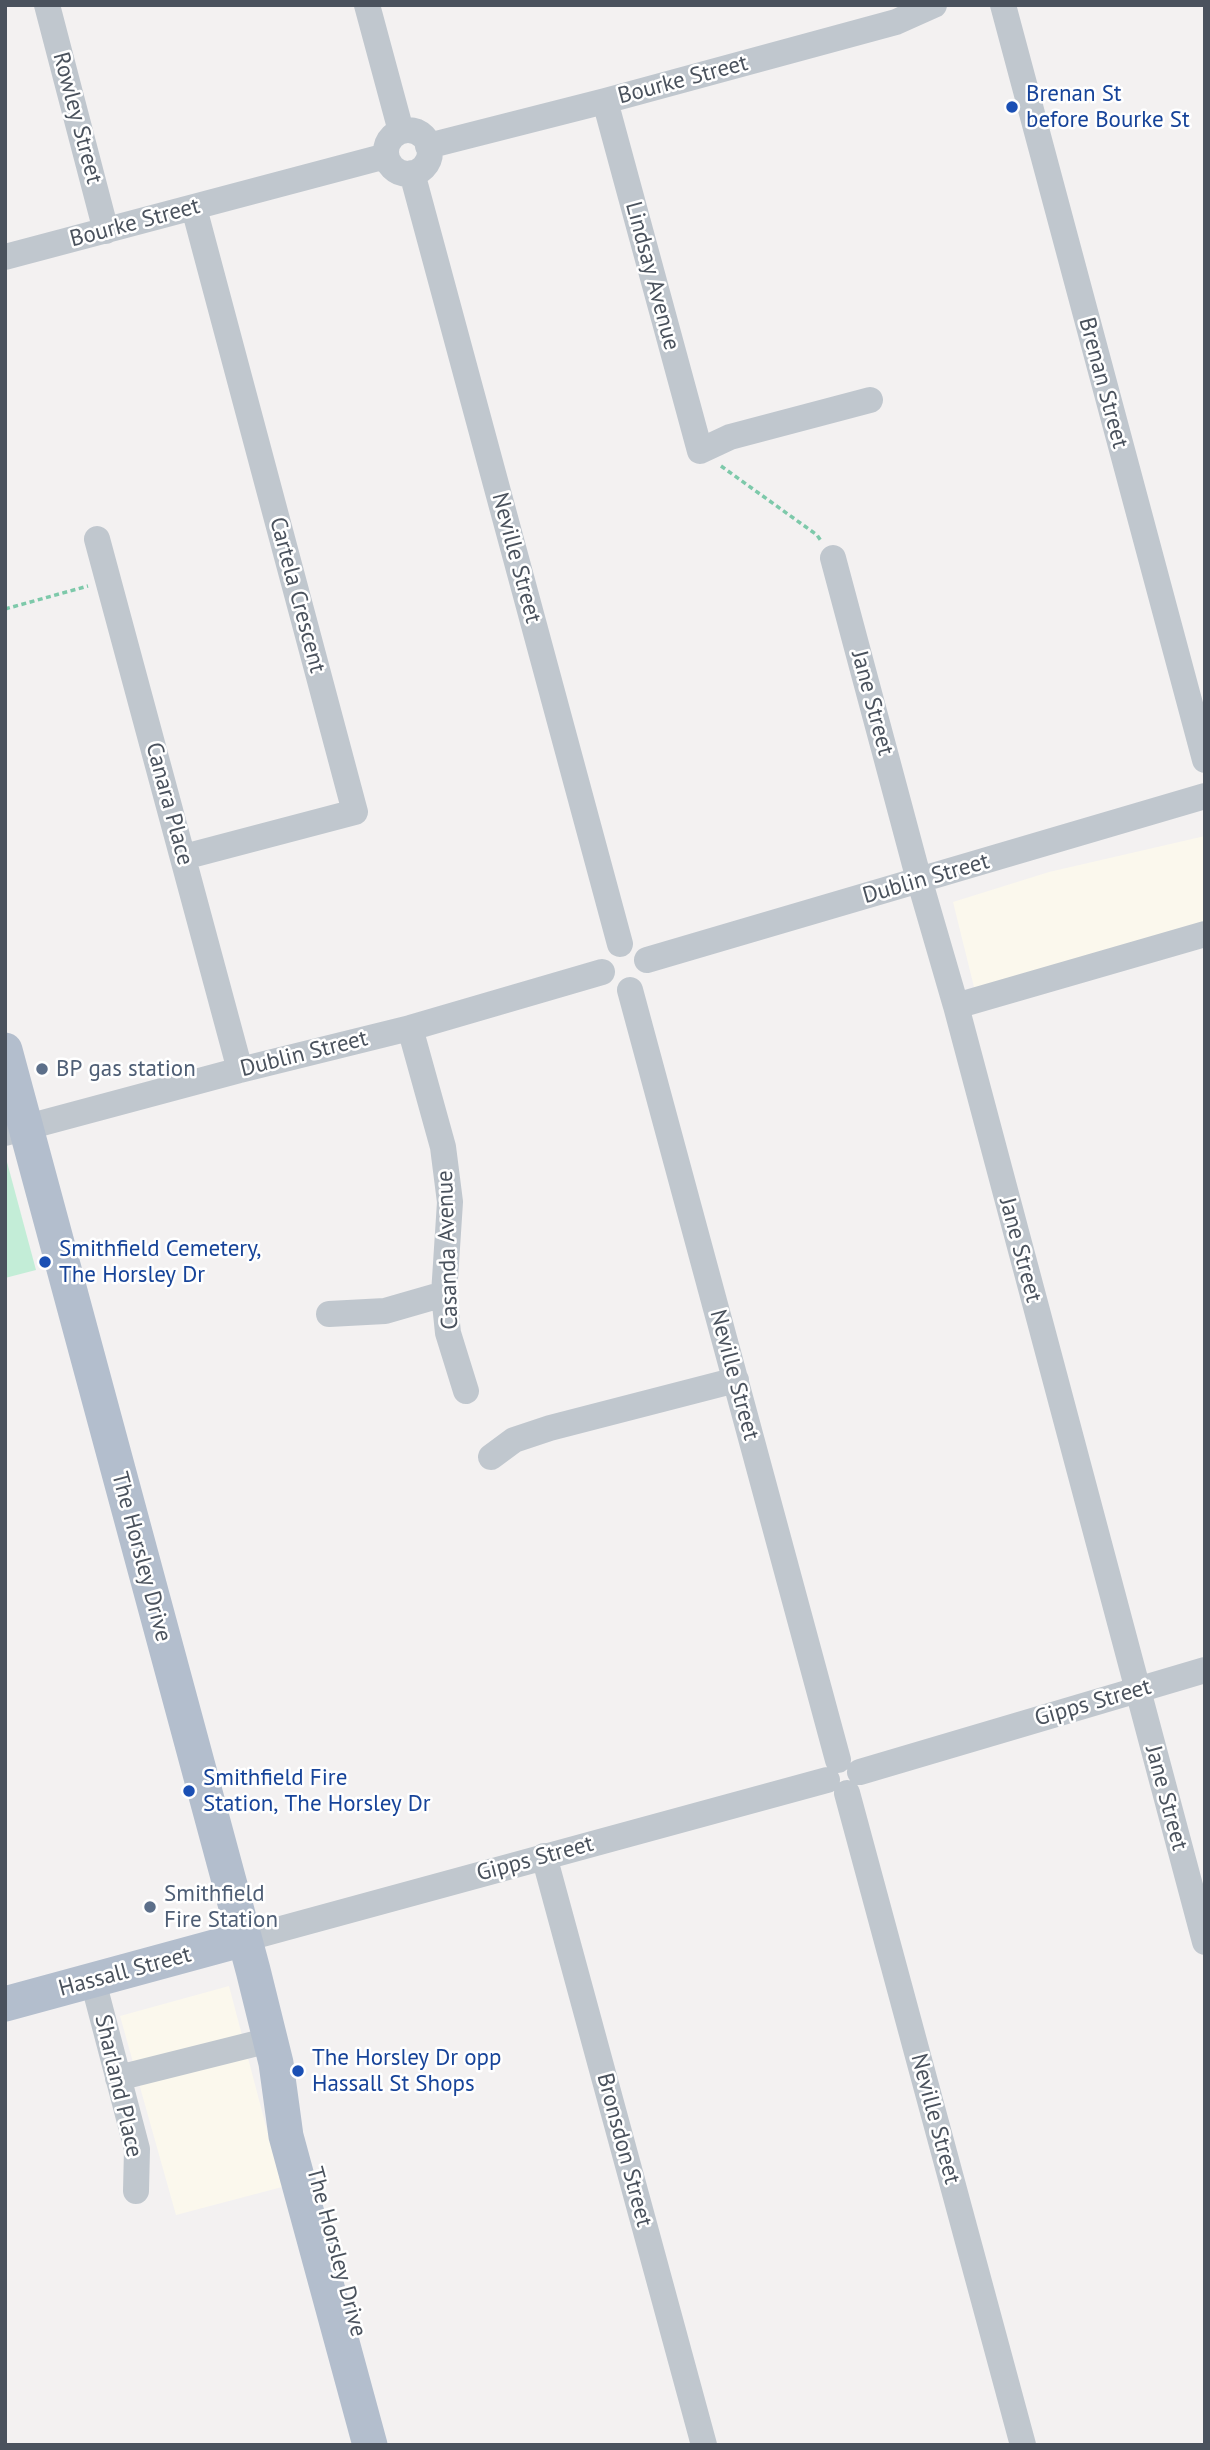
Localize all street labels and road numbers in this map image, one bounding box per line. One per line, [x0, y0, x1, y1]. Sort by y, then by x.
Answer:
street label: Rowley Street [46, 49, 108, 187]
street label: Bourke Street [615, 49, 751, 111]
street label: Bourke Street [67, 192, 203, 254]
street label: Lindsay Avenue [619, 199, 685, 353]
street label: Brenan Street [1072, 315, 1134, 451]
street label: Neville Street [485, 490, 547, 626]
street label: Cartela Crescent [263, 514, 331, 676]
street label: Jane Street [845, 648, 899, 758]
street label: Canara Place [139, 740, 199, 868]
street label: Dublin Street [860, 848, 992, 910]
street label: Dublin Street [237, 1025, 371, 1083]
street label: Casanda Avenue [431, 1170, 465, 1330]
street label: Jane Street [993, 1195, 1047, 1305]
street label: Neville Street [703, 1307, 765, 1443]
street label: The Horsley Drive [105, 1469, 177, 1645]
street label: Gipps Street [1032, 1673, 1154, 1733]
street label: Jane Street [1139, 1743, 1193, 1853]
street label: Gipps Street [474, 1830, 596, 1888]
street label: Hassall Street [56, 1941, 194, 2003]
street label: Sharland Place [88, 2012, 148, 2160]
street label: Neville Street [904, 2051, 966, 2187]
street label: Bronsdon Street [590, 2070, 658, 2230]
street label: The Horsley Drive [300, 2164, 372, 2340]

